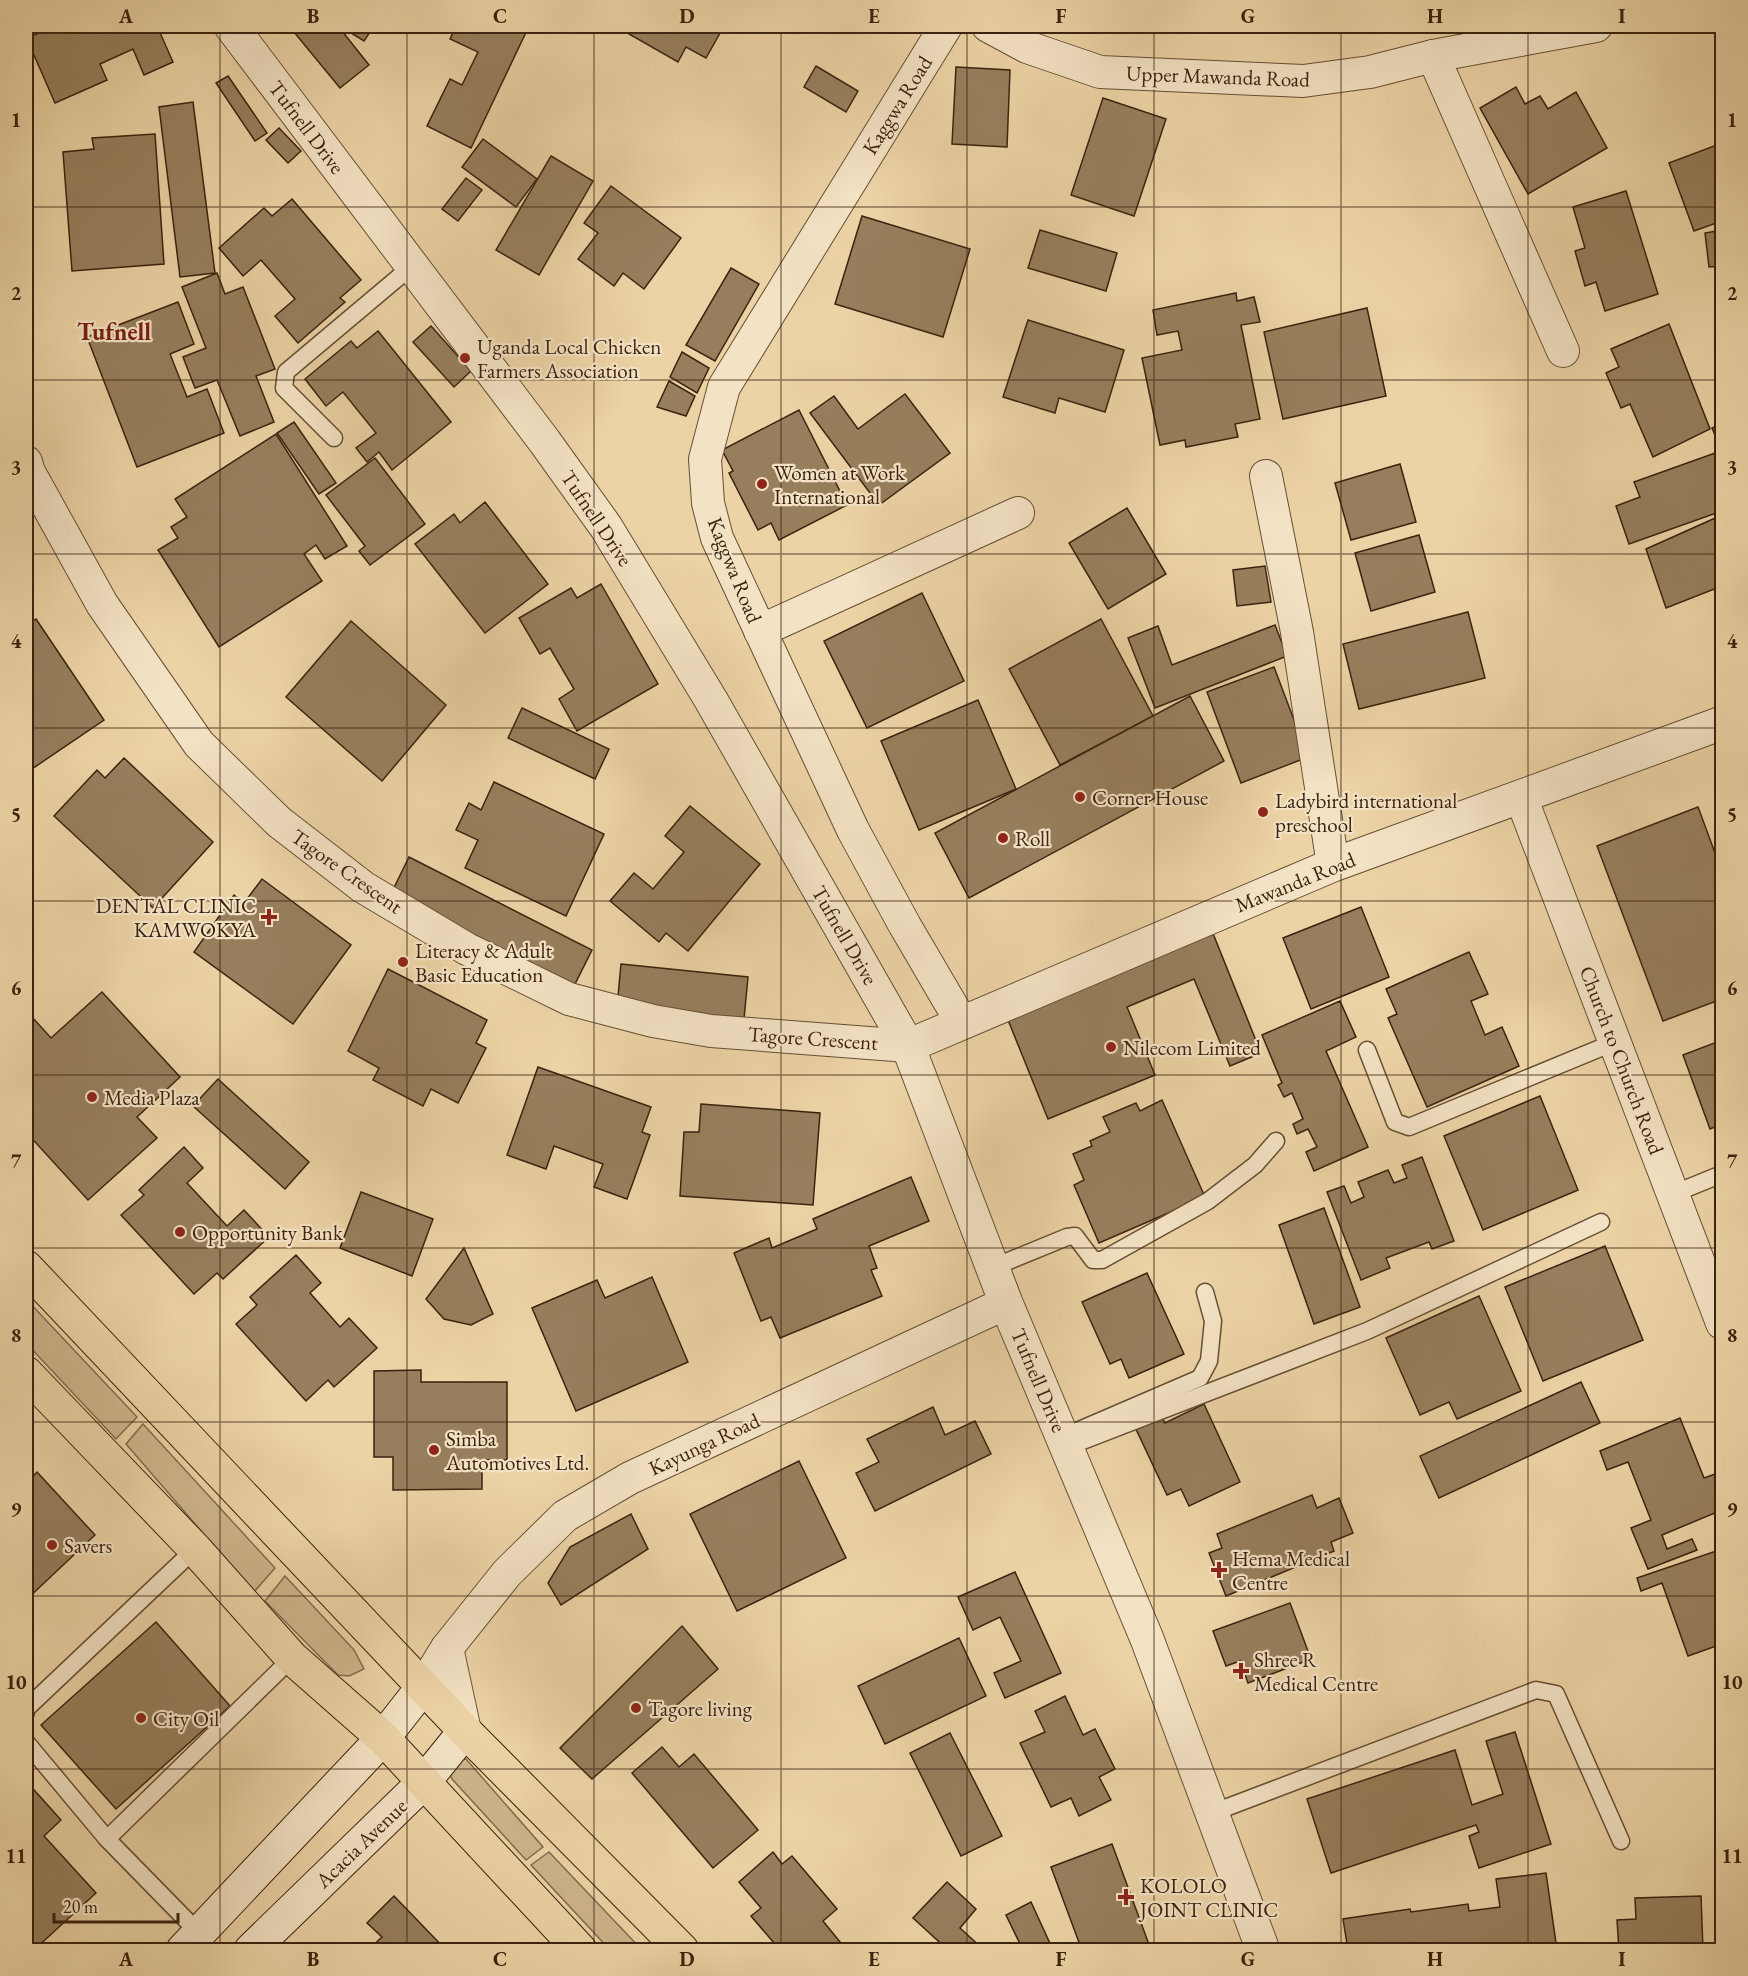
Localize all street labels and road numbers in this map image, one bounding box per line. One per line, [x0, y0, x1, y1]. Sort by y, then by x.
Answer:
street label: Kaggwa Road [856, 50, 938, 159]
street label: Upper Mawanda Road [1126, 59, 1311, 93]
street label: Tufnell Drive [263, 75, 351, 179]
street label: Tufnell Drive [555, 465, 639, 571]
street label: Kaggwa Road [702, 513, 769, 627]
street label: Tagore Crescent [286, 823, 408, 920]
street label: Mawanda Road [1231, 846, 1359, 918]
street label: Tufnell Drive [806, 881, 884, 989]
street label: Church to Church Road [1574, 962, 1671, 1158]
street label: Tagore Crescent [747, 1020, 879, 1056]
street label: Tufnell Drive [1005, 1324, 1073, 1436]
street label: Kayunga Road [644, 1406, 764, 1481]
street label: Acacia Avenue [309, 1792, 413, 1894]

